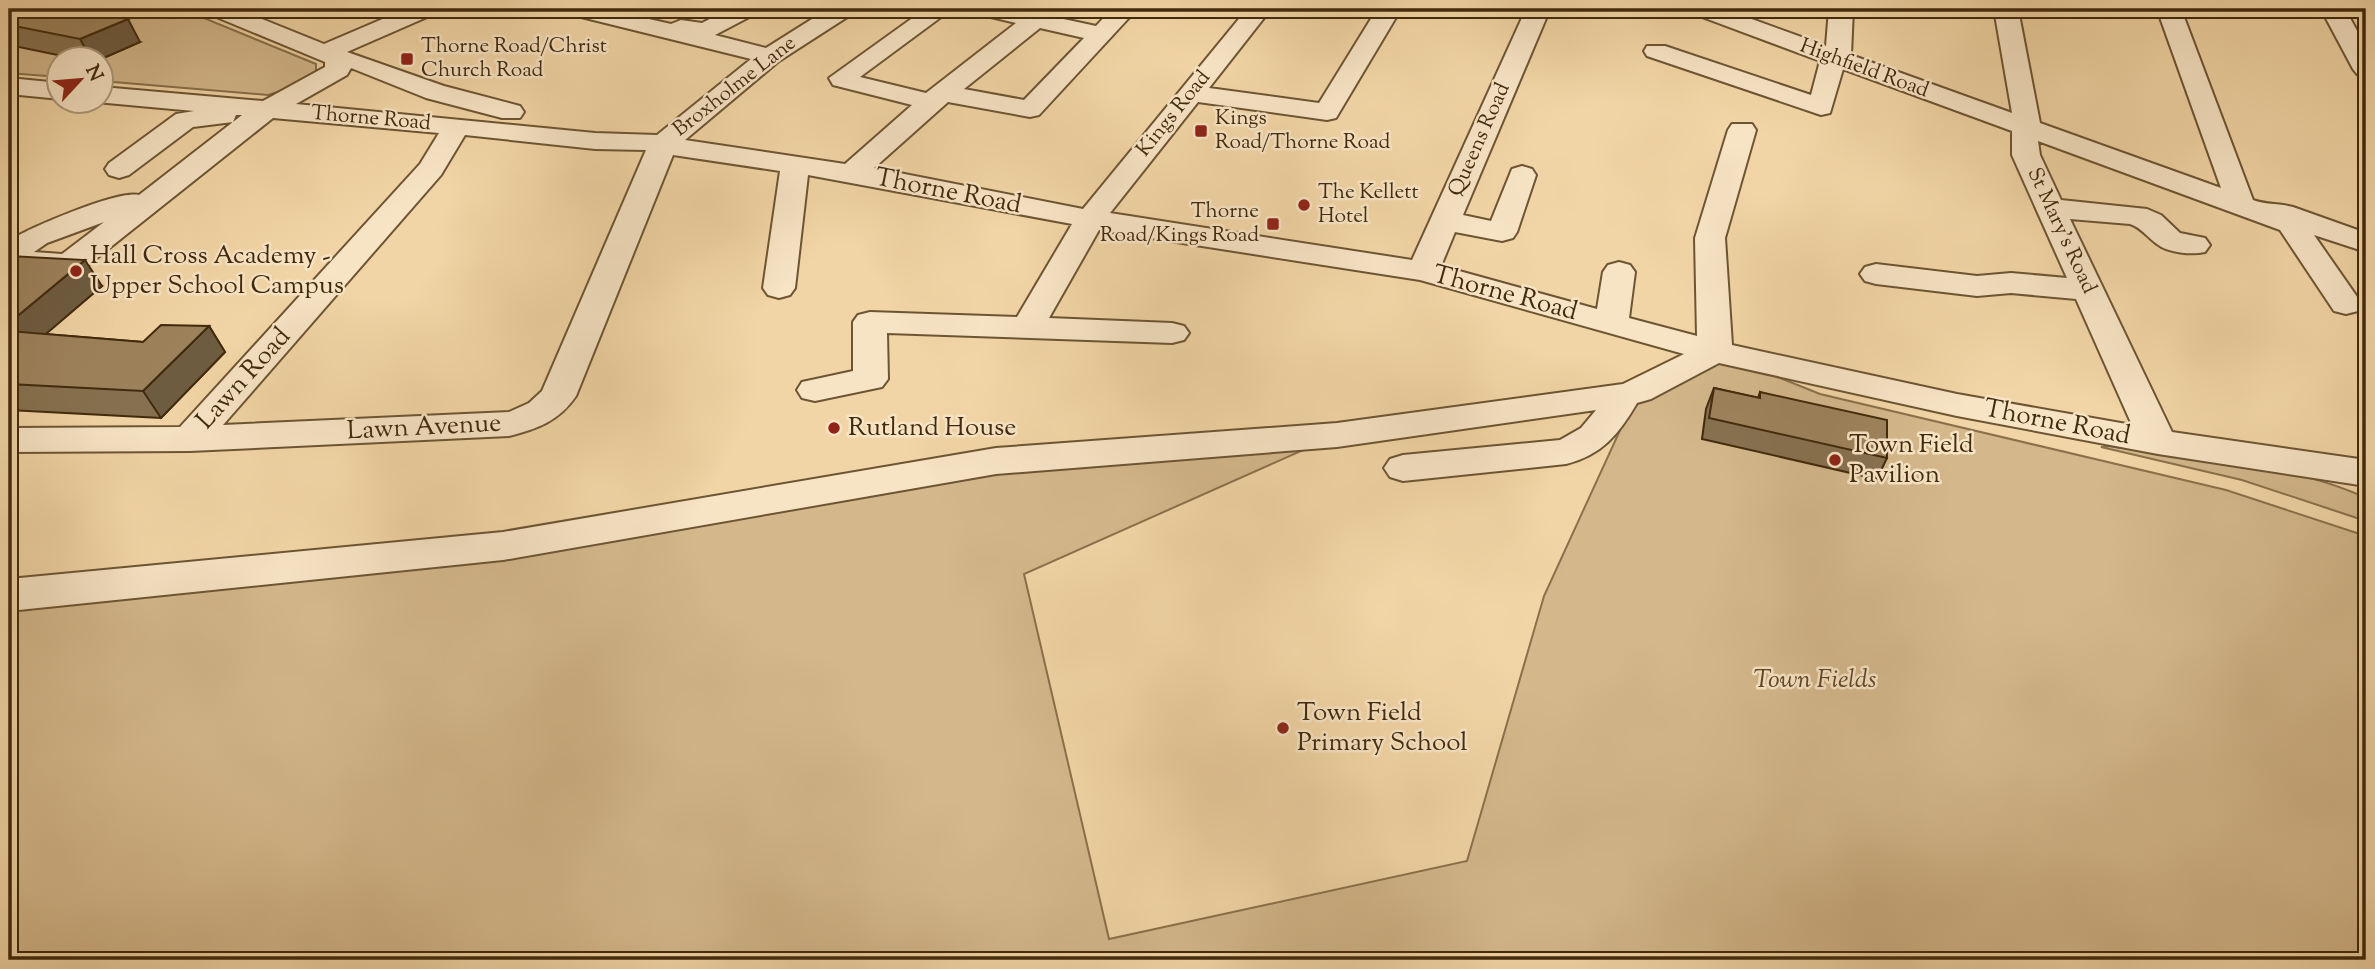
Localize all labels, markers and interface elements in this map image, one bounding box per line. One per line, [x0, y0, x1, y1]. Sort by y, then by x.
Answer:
street label: Broxholme Lane [667, 29, 803, 145]
place label: Thorne Road/Christ Church Road [421, 32, 607, 86]
street label: Highfield Road [1795, 32, 1933, 106]
north arrow [46, 46, 116, 116]
marker: Thorne Road/Christ Church Road [399, 51, 415, 67]
text: N [78, 61, 108, 86]
street label: Kings Road [1130, 64, 1218, 164]
street label: Queens Road [1442, 78, 1518, 202]
street label: Thorne Road [310, 99, 432, 139]
place label: Kings Road/Thorne Road [1215, 104, 1390, 158]
marker: Kings Road/Thorne Road [1193, 123, 1209, 139]
street label: Thorne Road [872, 160, 1025, 224]
street label: St Mary's Road [2019, 163, 2103, 299]
place label: The Kellett Hotel [1318, 178, 1419, 232]
place label: Thorne Road/Kings Road [1100, 197, 1259, 251]
marker: The Kellett Hotel [1296, 197, 1312, 213]
marker: Thorne Road/Kings Road [1265, 216, 1281, 232]
place label: Hall Cross Academy - Upper School Campus [90, 238, 344, 305]
street label: Thorne Road [1429, 257, 1582, 331]
marker: Hall Cross Academy - Upper School Campus [68, 263, 84, 279]
street label: Lawn Road [188, 320, 300, 438]
street label: Thorne Road [1981, 391, 2134, 455]
street label: Lawn Avenue [346, 405, 502, 451]
place label: Rutland House [848, 410, 1016, 447]
marker: Rutland House [826, 420, 842, 436]
place label: Town Field Pavilion [1849, 427, 1974, 494]
marker: Town Field Pavilion [1827, 452, 1843, 468]
park label: Town Fields [1754, 662, 1876, 699]
place label: Town Field Primary School [1297, 695, 1467, 762]
marker: Town Field Primary School [1275, 720, 1291, 736]

